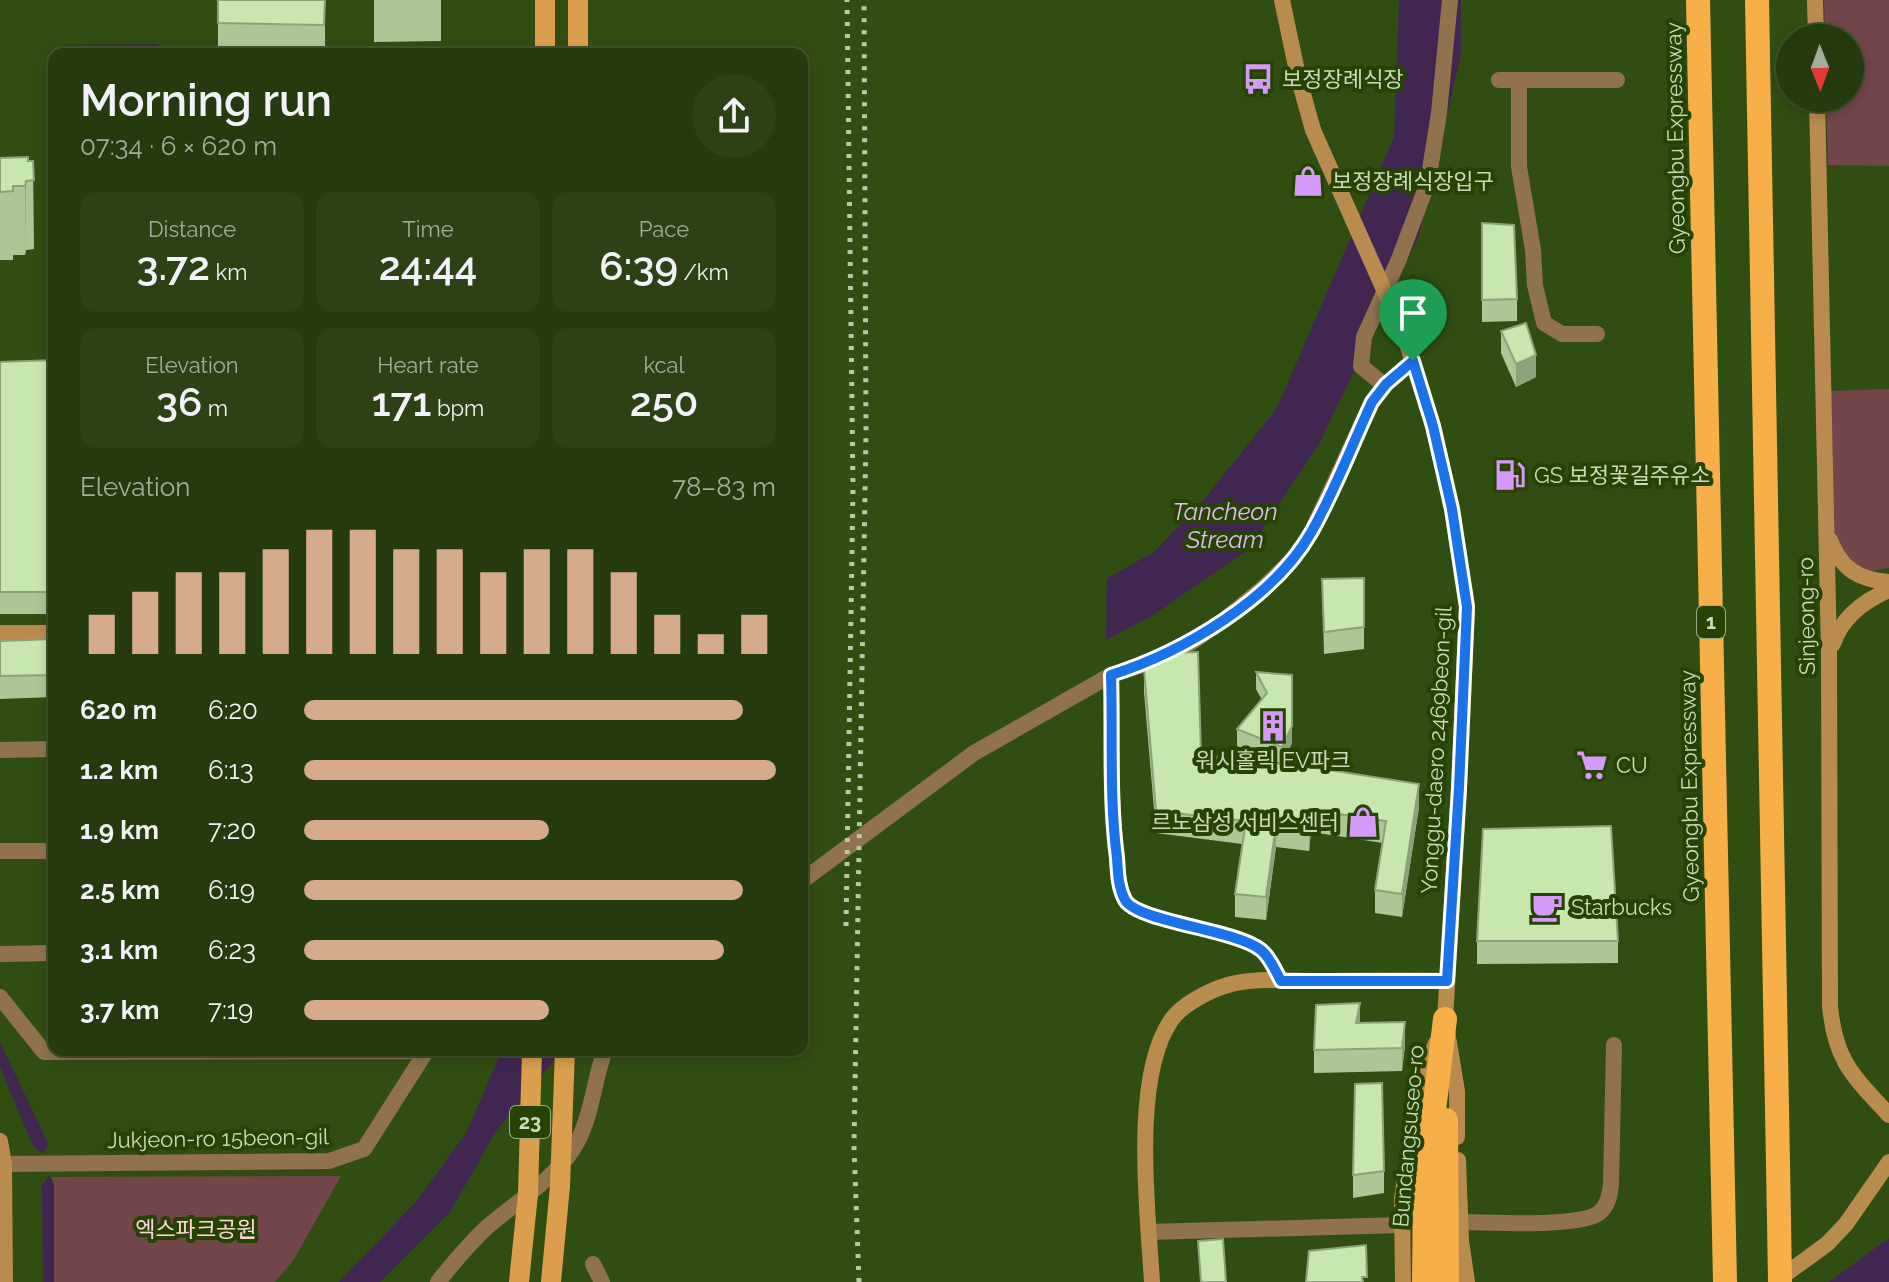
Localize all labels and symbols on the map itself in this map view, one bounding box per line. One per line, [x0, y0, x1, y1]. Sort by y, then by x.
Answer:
street label: Gyeongbu Expressway [1660, 22, 1690, 254]
north arrow [1776, 24, 1864, 112]
bus stop icon: 보정장례식장 [1241, 62, 1275, 96]
place label: 보정장례식장 [1282, 66, 1403, 92]
shop icon: 보정장례식장입구 [1291, 164, 1325, 198]
place label: 보정장례식장입구 [1332, 168, 1494, 194]
pin [1379, 279, 1447, 361]
fuel station icon: GS 보정꽃길주유소 [1493, 458, 1527, 492]
place label: GS 보정꽃길주유소 [1534, 462, 1710, 488]
water label: Tancheon Stream [1172, 497, 1278, 554]
street label: Sinjeong-ro [1792, 557, 1820, 675]
street label: Yonggu-daero 2469beon-gil [1415, 605, 1457, 895]
road number: 1 [1697, 606, 1725, 638]
street label: Gyeongbu Expressway [1674, 670, 1704, 902]
building icon: 워시홀릭 EV파크 [1256, 709, 1290, 743]
place label: 워시홀릭 EV파크 [1195, 747, 1351, 773]
supermarket icon: CU [1575, 748, 1609, 782]
place label: CU [1616, 752, 1648, 778]
shop icon: 르노삼성 서비스센터 [1346, 805, 1380, 839]
place label: 르노삼성 서비스센터 [1151, 809, 1339, 835]
cafe icon: Starbucks [1530, 890, 1564, 924]
place label: Starbucks [1571, 894, 1672, 920]
street label: Bundangsuseo-ro [1387, 1044, 1429, 1228]
road number: 23 [510, 1106, 550, 1138]
street label: Jukjeon-ro 15beon-gil [107, 1123, 329, 1153]
park label: 엑스파크공원 [135, 1216, 257, 1242]

